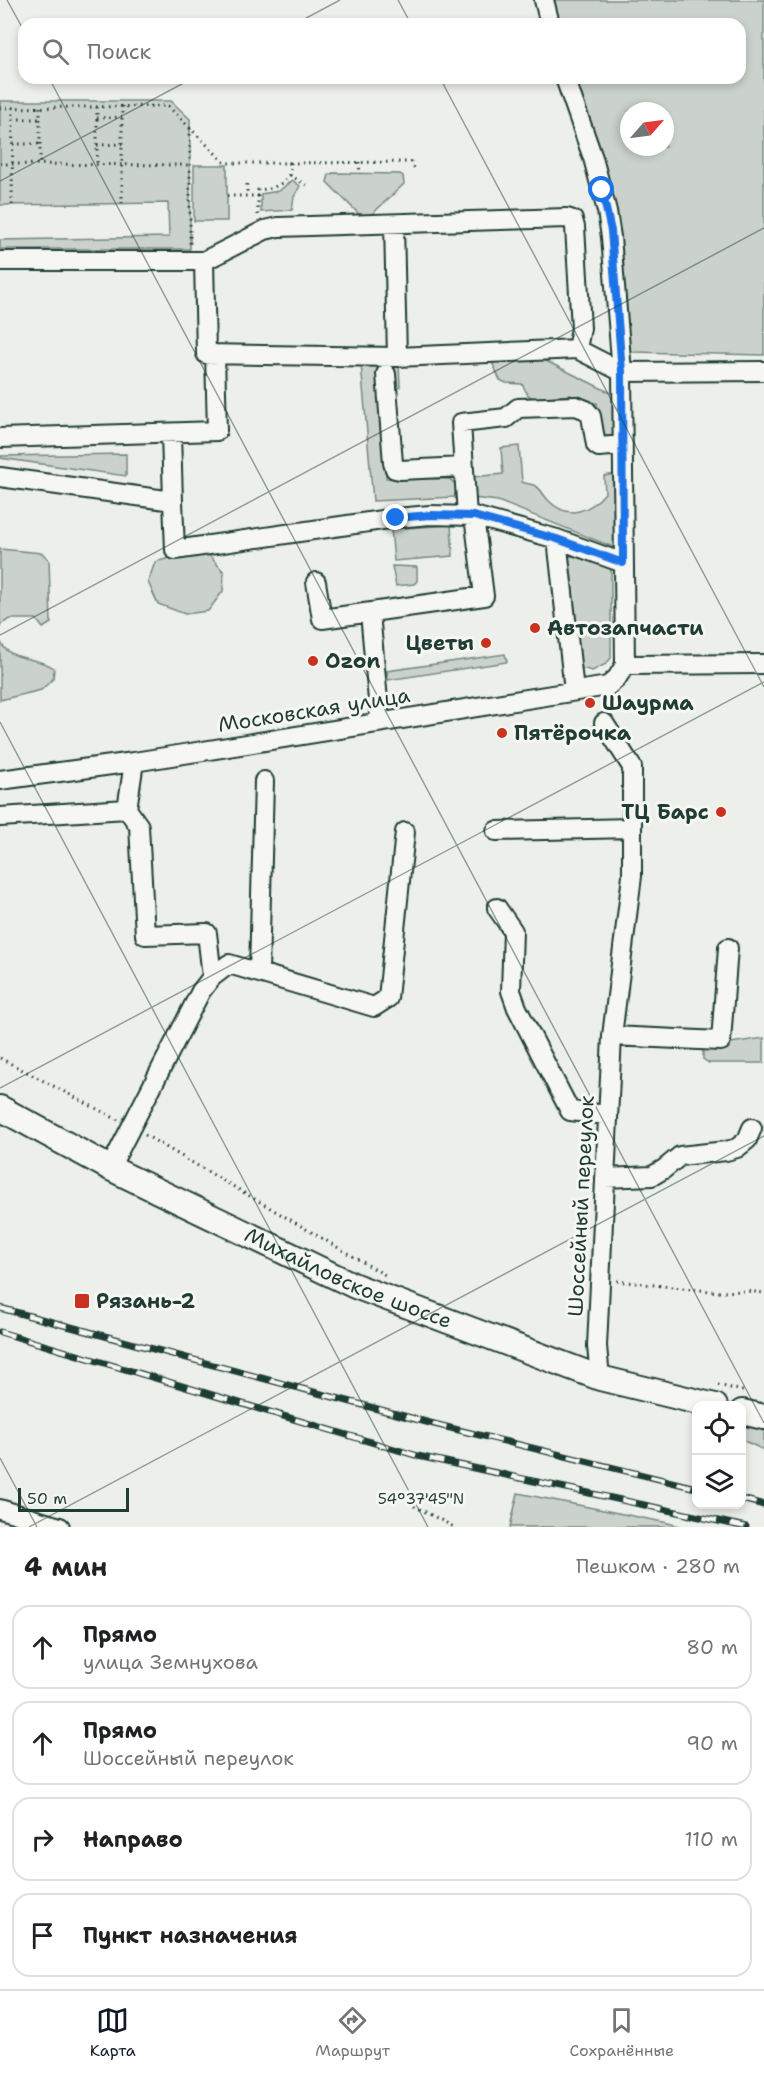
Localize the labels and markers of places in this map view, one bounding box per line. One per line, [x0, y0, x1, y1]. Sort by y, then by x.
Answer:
place label: Автозапчасти [547, 614, 704, 642]
marker: Автозапчасти [528, 621, 542, 635]
place label: Цветы [406, 629, 474, 657]
marker: Цветы [479, 636, 493, 650]
place label: Ozon [325, 647, 380, 675]
marker: Ozon [306, 654, 320, 668]
place label: Шаурма [602, 689, 694, 717]
marker: Шаурма [583, 696, 597, 710]
place label: Пятёрочка [514, 719, 632, 747]
marker: Пятёрочка [495, 726, 509, 740]
place label: ТЦ Барс [621, 798, 709, 826]
marker: ТЦ Барс [714, 805, 728, 819]
place label: Рязань-2 [96, 1287, 195, 1315]
marker: Рязань-2 [73, 1292, 91, 1310]

